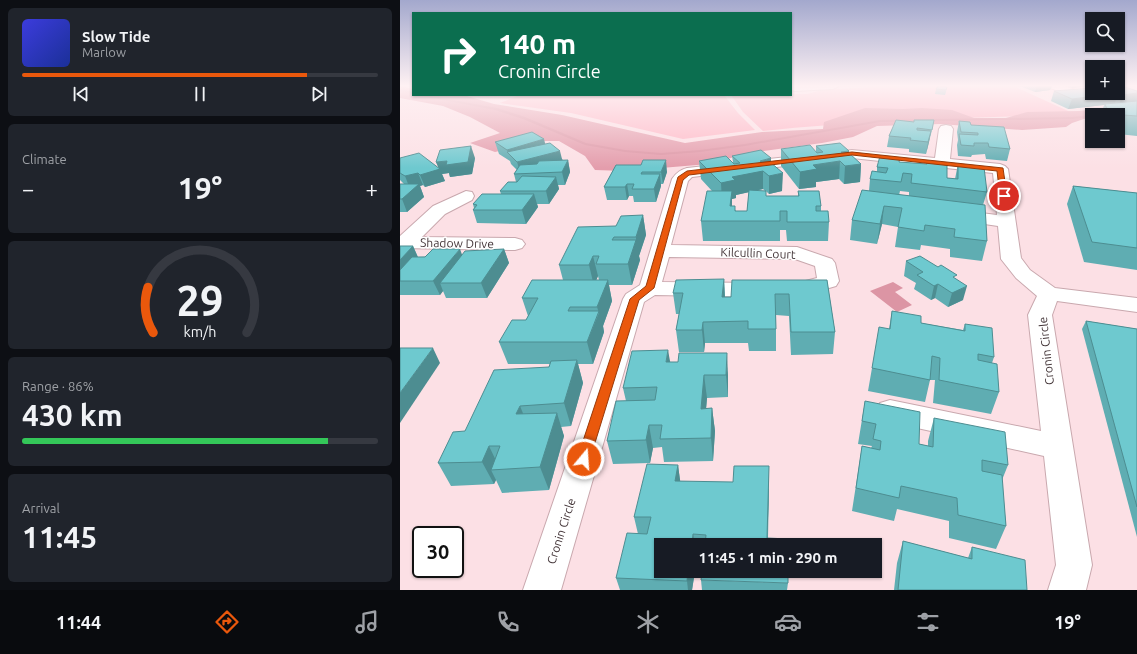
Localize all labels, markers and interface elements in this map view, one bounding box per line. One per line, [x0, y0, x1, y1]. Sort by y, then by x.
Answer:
map controls [1085, 12, 1125, 148]
button: search [1085, 12, 1125, 52]
text: Slow Tide [82, 28, 150, 45]
icon: right [432, 28, 484, 80]
text: 140 m [498, 28, 576, 59]
text: Marlow [82, 45, 126, 59]
button: + [1085, 60, 1125, 100]
text: Cronin Circle [498, 61, 601, 81]
icon: previous [70, 83, 92, 105]
icon: pause [189, 83, 211, 105]
icon: next [308, 83, 330, 105]
button: − [1085, 108, 1125, 148]
text: Climate [22, 152, 67, 166]
text: 19° [178, 171, 222, 205]
text: − [22, 176, 34, 201]
text: + [366, 176, 378, 201]
pin [987, 179, 1021, 213]
icon: arrive [993, 185, 1015, 207]
street label: Shadow Drive [420, 236, 494, 250]
street label: Kilcullin Court [720, 245, 796, 261]
text: 29 [177, 277, 223, 324]
street label: Cronin Circle [1036, 316, 1056, 386]
text: km/h [184, 324, 216, 340]
text: Range · 86% [22, 379, 94, 393]
text: 430 km [22, 398, 123, 432]
position arrow [563, 438, 605, 480]
street label: Cronin Circle [544, 496, 578, 566]
text: Arrival [22, 501, 60, 515]
text: 11:45 [22, 520, 97, 554]
speed limit sign: 30 [412, 526, 464, 578]
text: 11:45 · 1 min · 290 m [699, 549, 837, 566]
icon: directions [213, 608, 241, 636]
icon: music [353, 608, 381, 636]
icon: phone [494, 608, 522, 636]
icon: climate [634, 608, 662, 636]
icon: car [774, 608, 802, 636]
icon: filters [914, 608, 942, 636]
text: 11:44 [56, 612, 101, 632]
text: 19° [1054, 612, 1081, 632]

